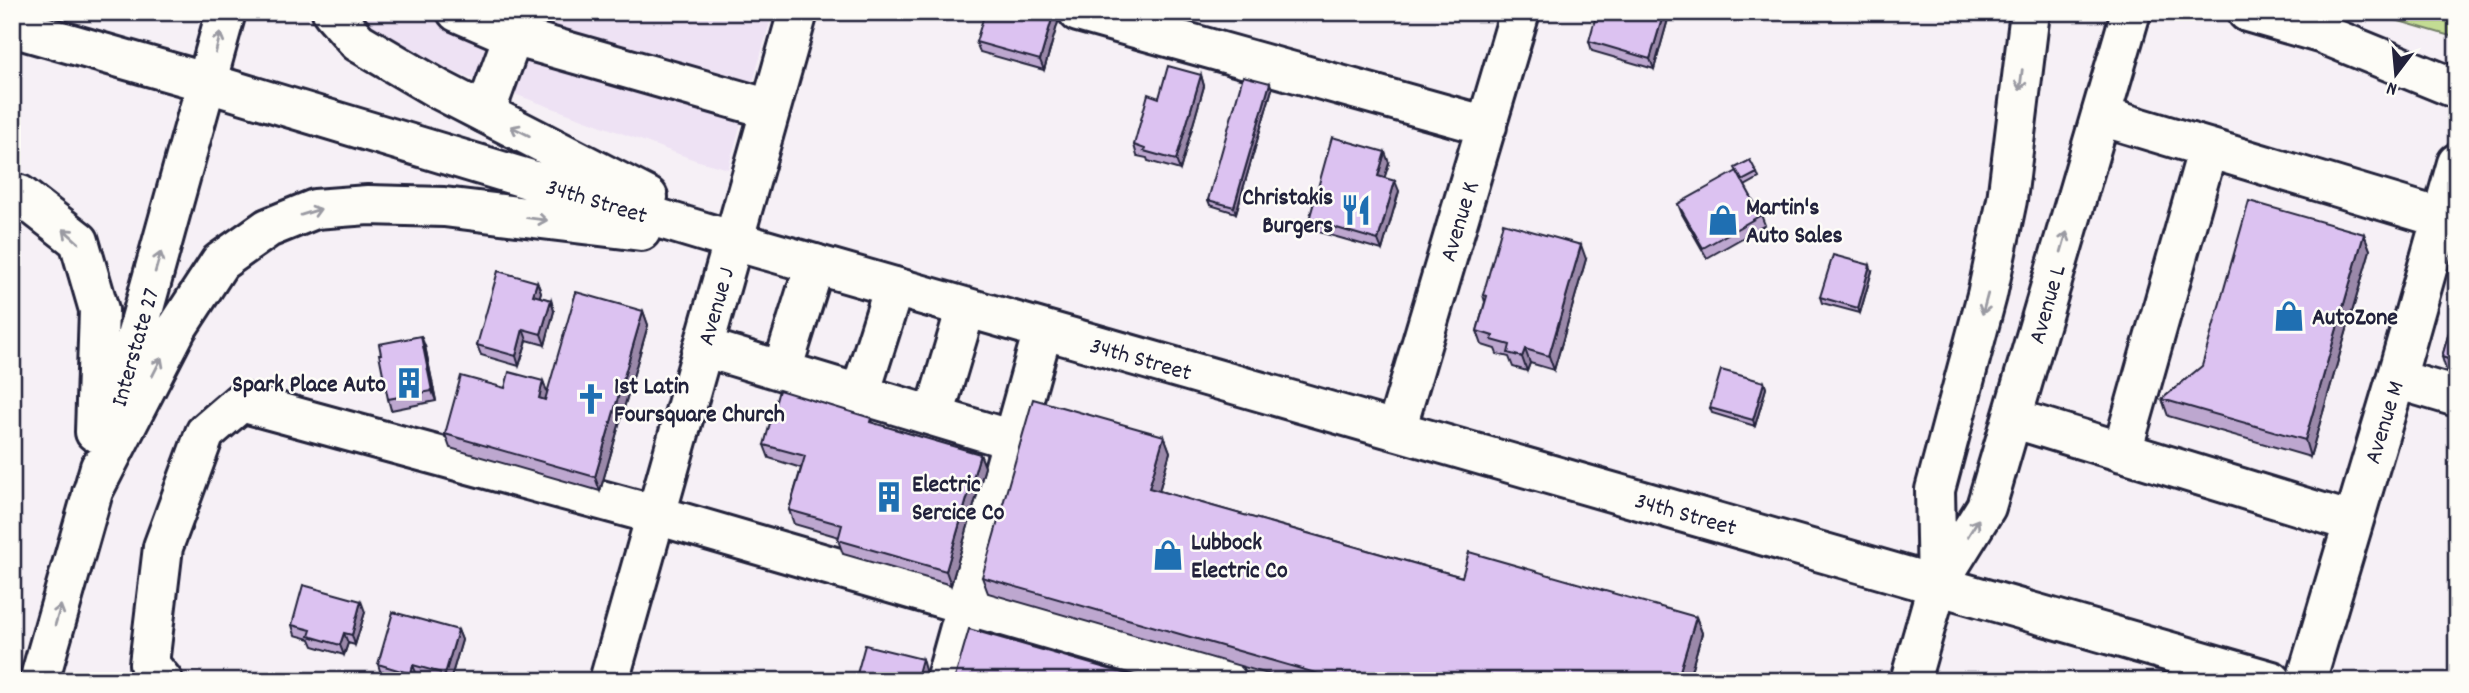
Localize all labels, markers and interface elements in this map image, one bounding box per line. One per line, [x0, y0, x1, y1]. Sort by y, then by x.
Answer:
one-way arrow [212, 32, 225, 55]
north arrow [2360, 38, 2430, 108]
one-way arrow [2015, 68, 2028, 91]
text: N [2384, 73, 2401, 101]
one-way arrow [511, 124, 531, 138]
street label: 34th Street [541, 171, 651, 234]
street label: Avenue K [1433, 178, 1489, 266]
place label: Christakis Burgers [1242, 182, 1333, 244]
place label: Martin's Auto Sales [1746, 192, 1843, 254]
restaurant icon: Christakis Burgers [1339, 193, 1373, 227]
shop icon: Martin's Auto Sales [1706, 203, 1740, 237]
one-way arrow [300, 204, 322, 217]
one-way arrow [525, 213, 548, 226]
one-way arrow [62, 228, 80, 244]
one-way arrow [2058, 231, 2071, 253]
one-way arrow [152, 252, 165, 274]
street label: Avenue L [2021, 261, 2076, 348]
street label: Avenue J [691, 264, 745, 350]
street label: Interstate 27 [104, 285, 170, 411]
one-way arrow [1978, 292, 1991, 315]
shop icon: AutoZone [2272, 299, 2306, 333]
place label: AutoZone [2312, 302, 2398, 336]
street label: 34th Street [1085, 330, 1195, 392]
one-way arrow [151, 357, 165, 378]
building icon: Spark Place Auto [392, 366, 426, 400]
place label: Spark Place Auto [232, 369, 386, 403]
place label: 1st Latin Foursquare Church [614, 371, 785, 433]
street label: Avenue M [2357, 377, 2415, 469]
church icon: 1st Latin Foursquare Church [574, 382, 608, 416]
place label: Electric Sercice Co [912, 469, 1005, 531]
building icon: Electric Sercice Co [872, 480, 906, 514]
street label: 34th Street [1630, 485, 1740, 547]
one-way arrow [1966, 518, 1980, 538]
place label: Lubbock Electric Co [1191, 527, 1288, 589]
shop icon: Lubbock Electric Co [1151, 538, 1185, 572]
one-way arrow [52, 604, 65, 627]

